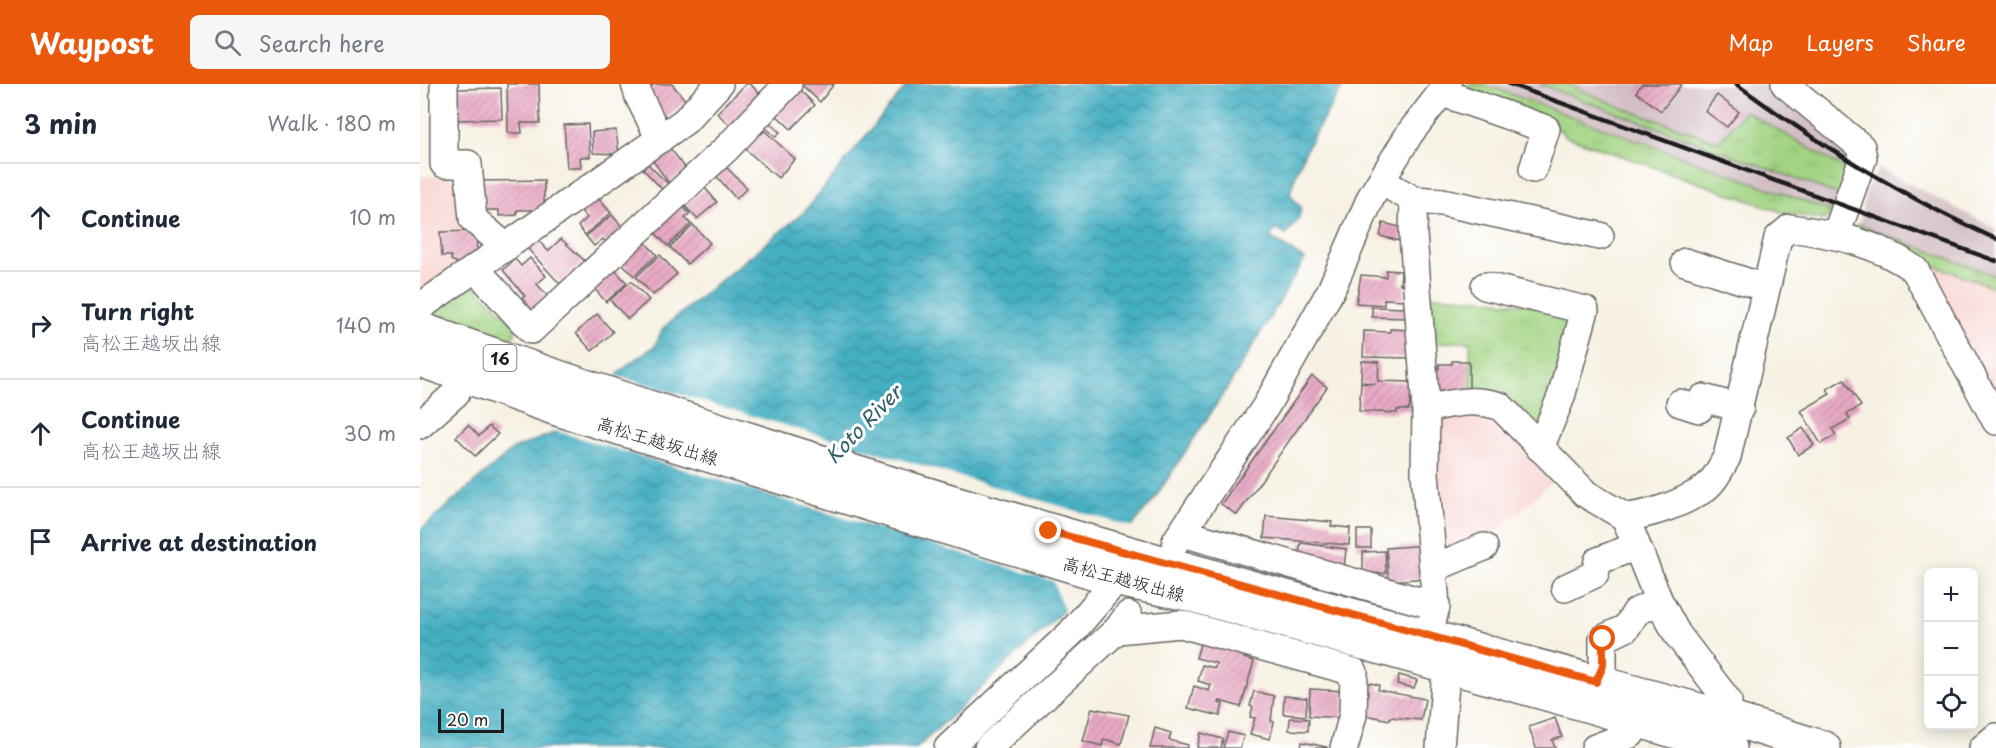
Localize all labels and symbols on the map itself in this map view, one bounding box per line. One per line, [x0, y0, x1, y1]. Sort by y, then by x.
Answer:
road number: 16 [484, 345, 517, 371]
water label: Koto River [818, 376, 910, 470]
street label: 高松王越坂出線 [594, 409, 722, 471]
route end [1035, 517, 1061, 543]
street label: 高松王越坂出線 [1060, 549, 1188, 607]
route start [1589, 625, 1615, 651]
scale bar [438, 706, 504, 734]

